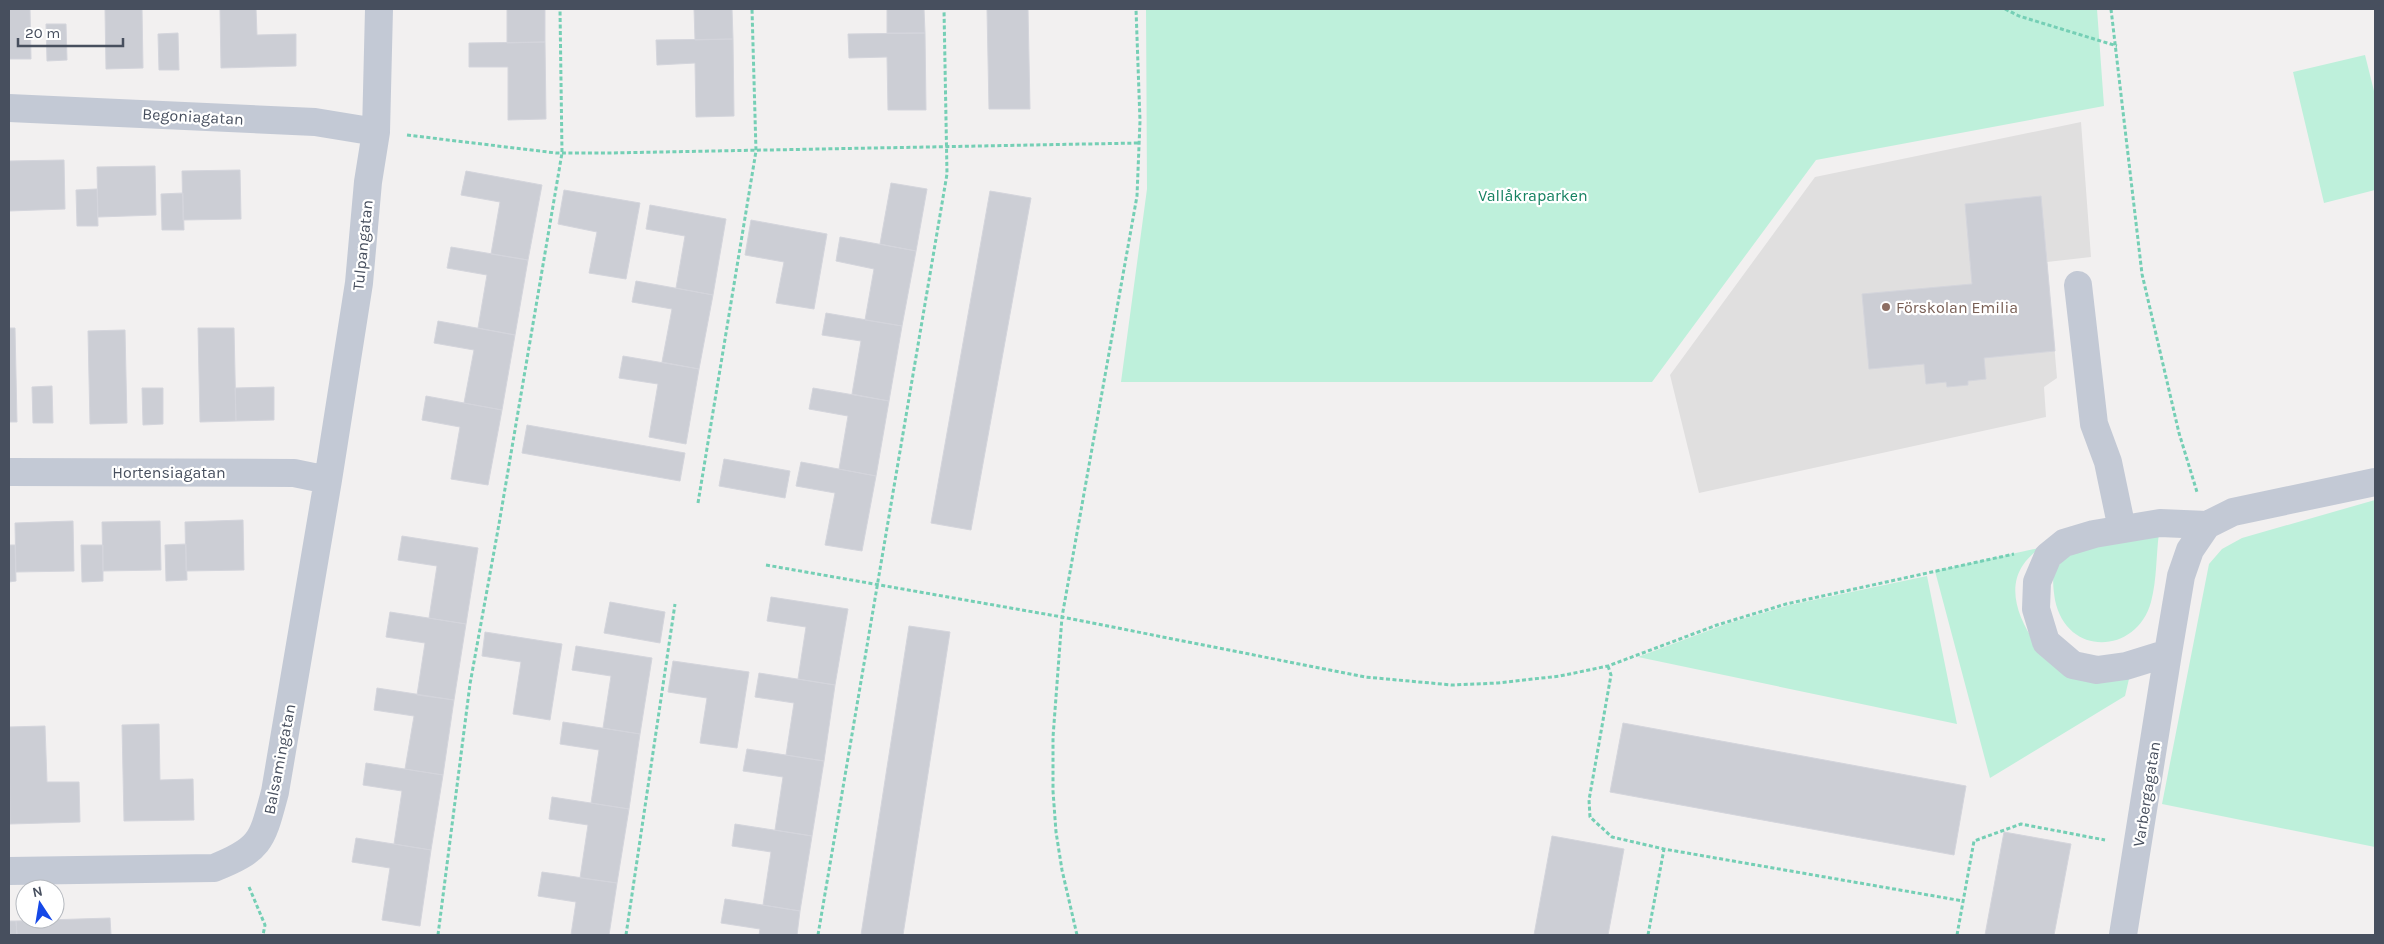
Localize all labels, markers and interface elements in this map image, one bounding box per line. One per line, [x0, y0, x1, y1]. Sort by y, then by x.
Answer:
scale bar [18, 15, 122, 47]
text: 20 m [25, 24, 60, 42]
street label: Begoniagatan [142, 104, 244, 129]
park label: Vallåkraparken [1478, 186, 1588, 205]
street label: Tulpangatan [348, 199, 377, 291]
place label: Förskolan Emilia [1896, 298, 2018, 317]
marker: Förskolan Emilia [1880, 301, 1892, 313]
street label: Hortensiagatan [112, 463, 226, 482]
street label: Balsamingatan [259, 702, 300, 816]
street label: Varbergagatan [2129, 740, 2164, 848]
north arrow [15, 879, 65, 929]
text: N [31, 882, 44, 901]

